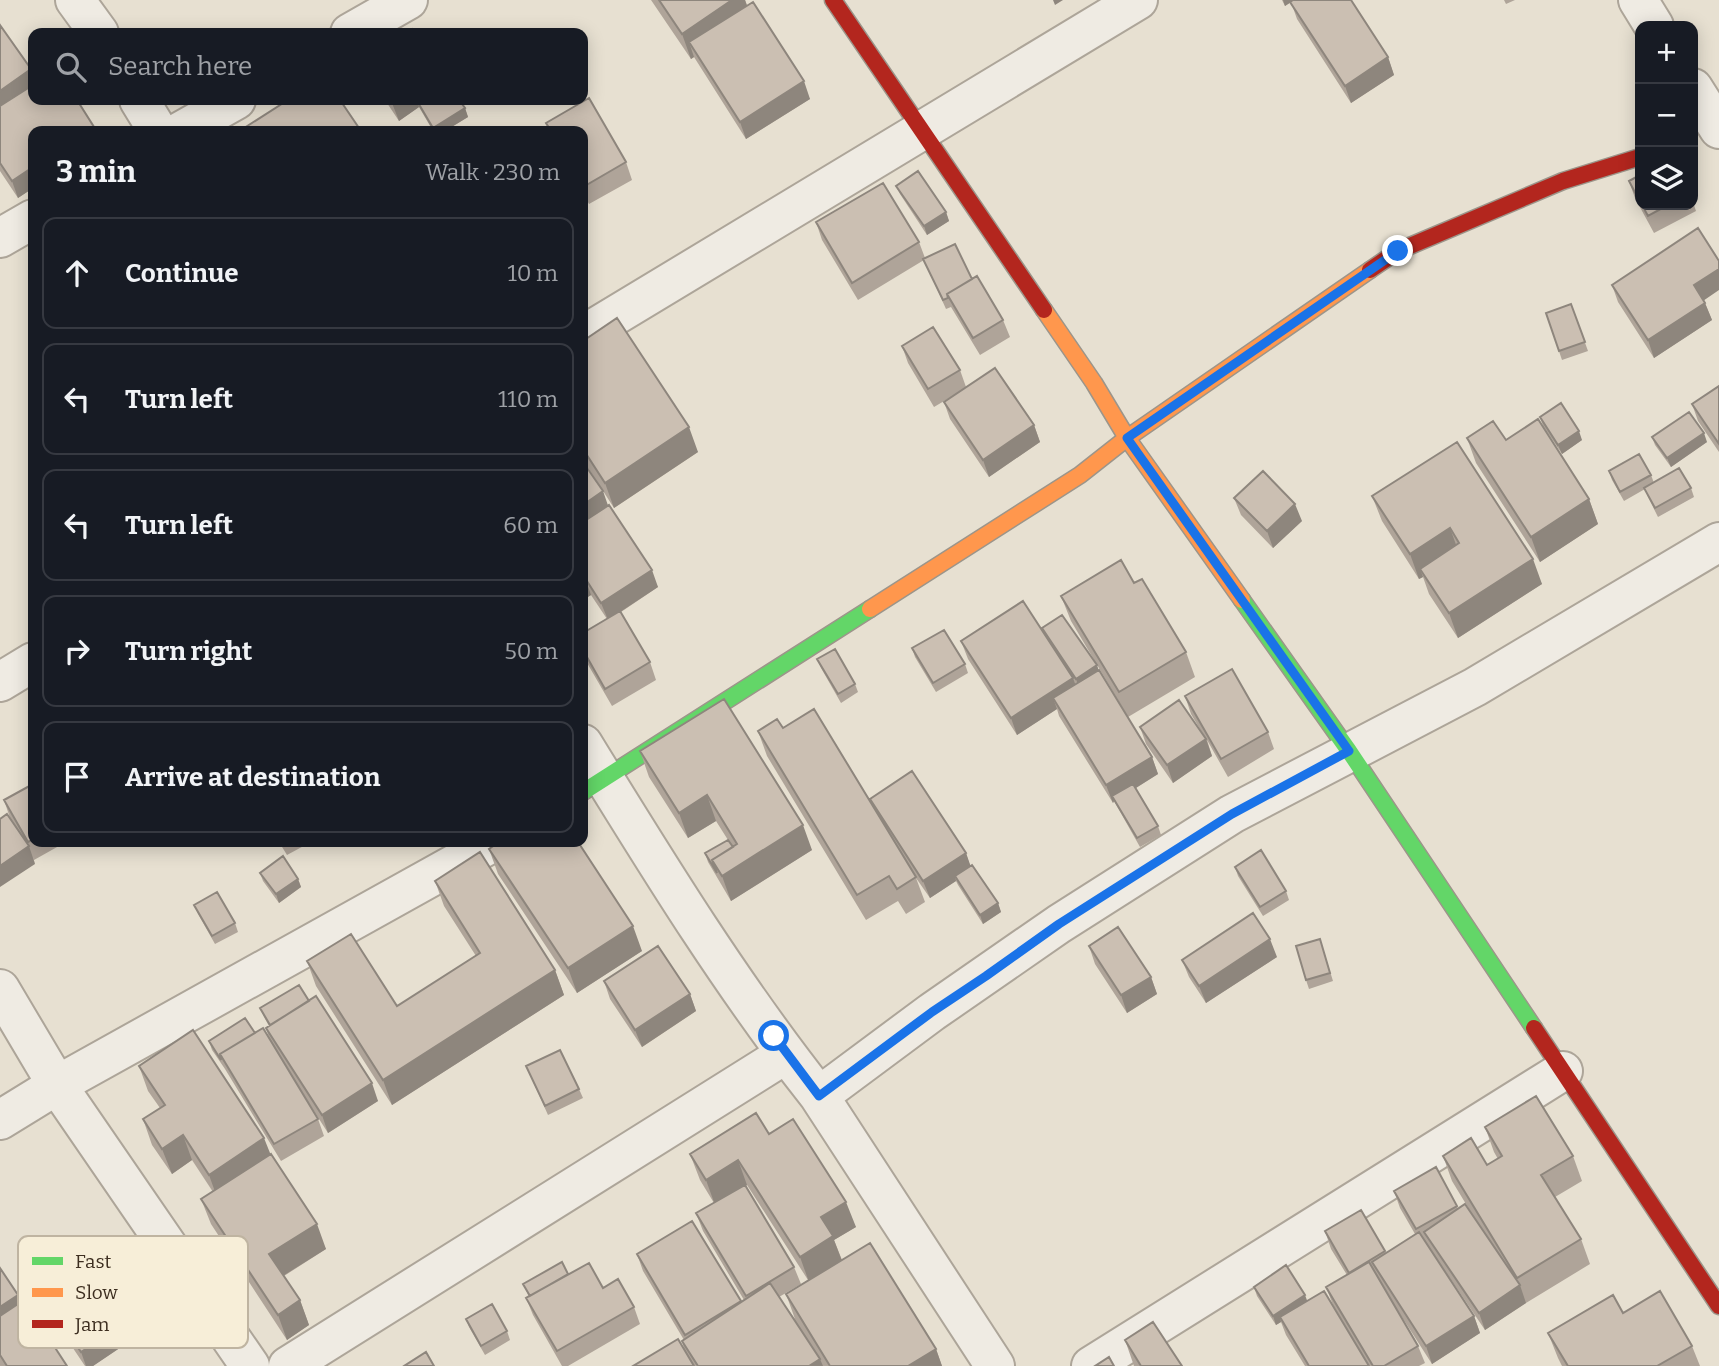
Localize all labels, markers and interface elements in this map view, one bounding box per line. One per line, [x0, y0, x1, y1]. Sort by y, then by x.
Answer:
map controls [1635, 21, 1698, 210]
button: + [1635, 21, 1698, 84]
search box [28, 28, 588, 105]
icon: search [52, 48, 90, 86]
text: Search here [108, 51, 252, 82]
button: − [1635, 84, 1698, 147]
button: layers [1635, 147, 1698, 210]
text: 3 min [56, 154, 136, 190]
text: Walk · 230 m [425, 158, 560, 186]
route end [1382, 235, 1413, 266]
icon: ahead [58, 254, 96, 292]
text: Continue [125, 258, 239, 289]
text: 10 m [507, 259, 558, 287]
icon: left [58, 380, 96, 418]
text: Turn left [125, 384, 233, 415]
text: 110 m [498, 385, 558, 413]
icon: left [58, 506, 96, 544]
text: Turn left [125, 510, 233, 541]
text: 60 m [503, 511, 558, 539]
icon: right [58, 632, 96, 670]
text: Turn right [125, 636, 252, 667]
text: 50 m [504, 637, 558, 665]
icon: arrive [58, 758, 96, 796]
text: Arrive at destination [125, 762, 380, 793]
route start [758, 1020, 789, 1051]
legend [18, 1236, 248, 1348]
text: Fast [75, 1250, 112, 1273]
text: Slow [75, 1281, 118, 1304]
text: Jam [74, 1313, 109, 1336]

